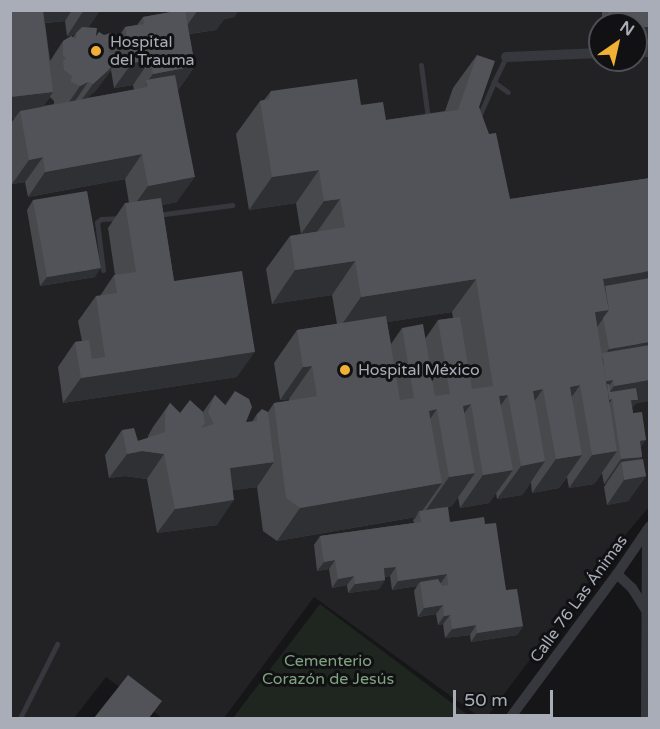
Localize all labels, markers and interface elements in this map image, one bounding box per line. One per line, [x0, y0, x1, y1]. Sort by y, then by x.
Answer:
north arrow [588, 12, 648, 72]
text: N [616, 17, 638, 41]
place label: Hospital del Trauma [110, 32, 195, 70]
marker: Hospital del Trauma [87, 42, 105, 60]
place label: Hospital México [358, 360, 480, 380]
marker: Hospital México [336, 361, 354, 379]
street label: Calle 76 Las Ánimas [526, 532, 632, 666]
park label: Cementerio Corazón de Jesús [262, 651, 394, 689]
scale bar [456, 678, 556, 716]
text: 50 m [464, 689, 508, 711]

